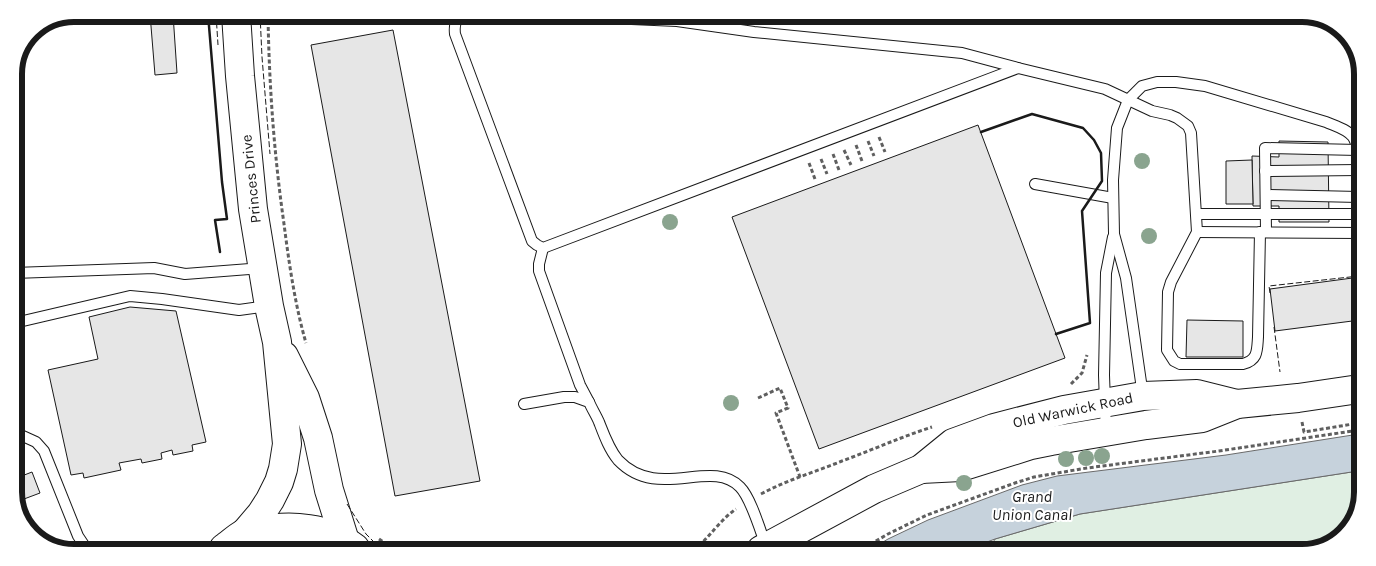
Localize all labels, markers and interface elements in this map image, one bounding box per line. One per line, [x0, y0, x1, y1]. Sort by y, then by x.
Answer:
street label: Princes Drive [237, 134, 265, 224]
street label: Old Warwick Road [1011, 388, 1135, 432]
water label: Grand Union Canal [992, 487, 1072, 524]

